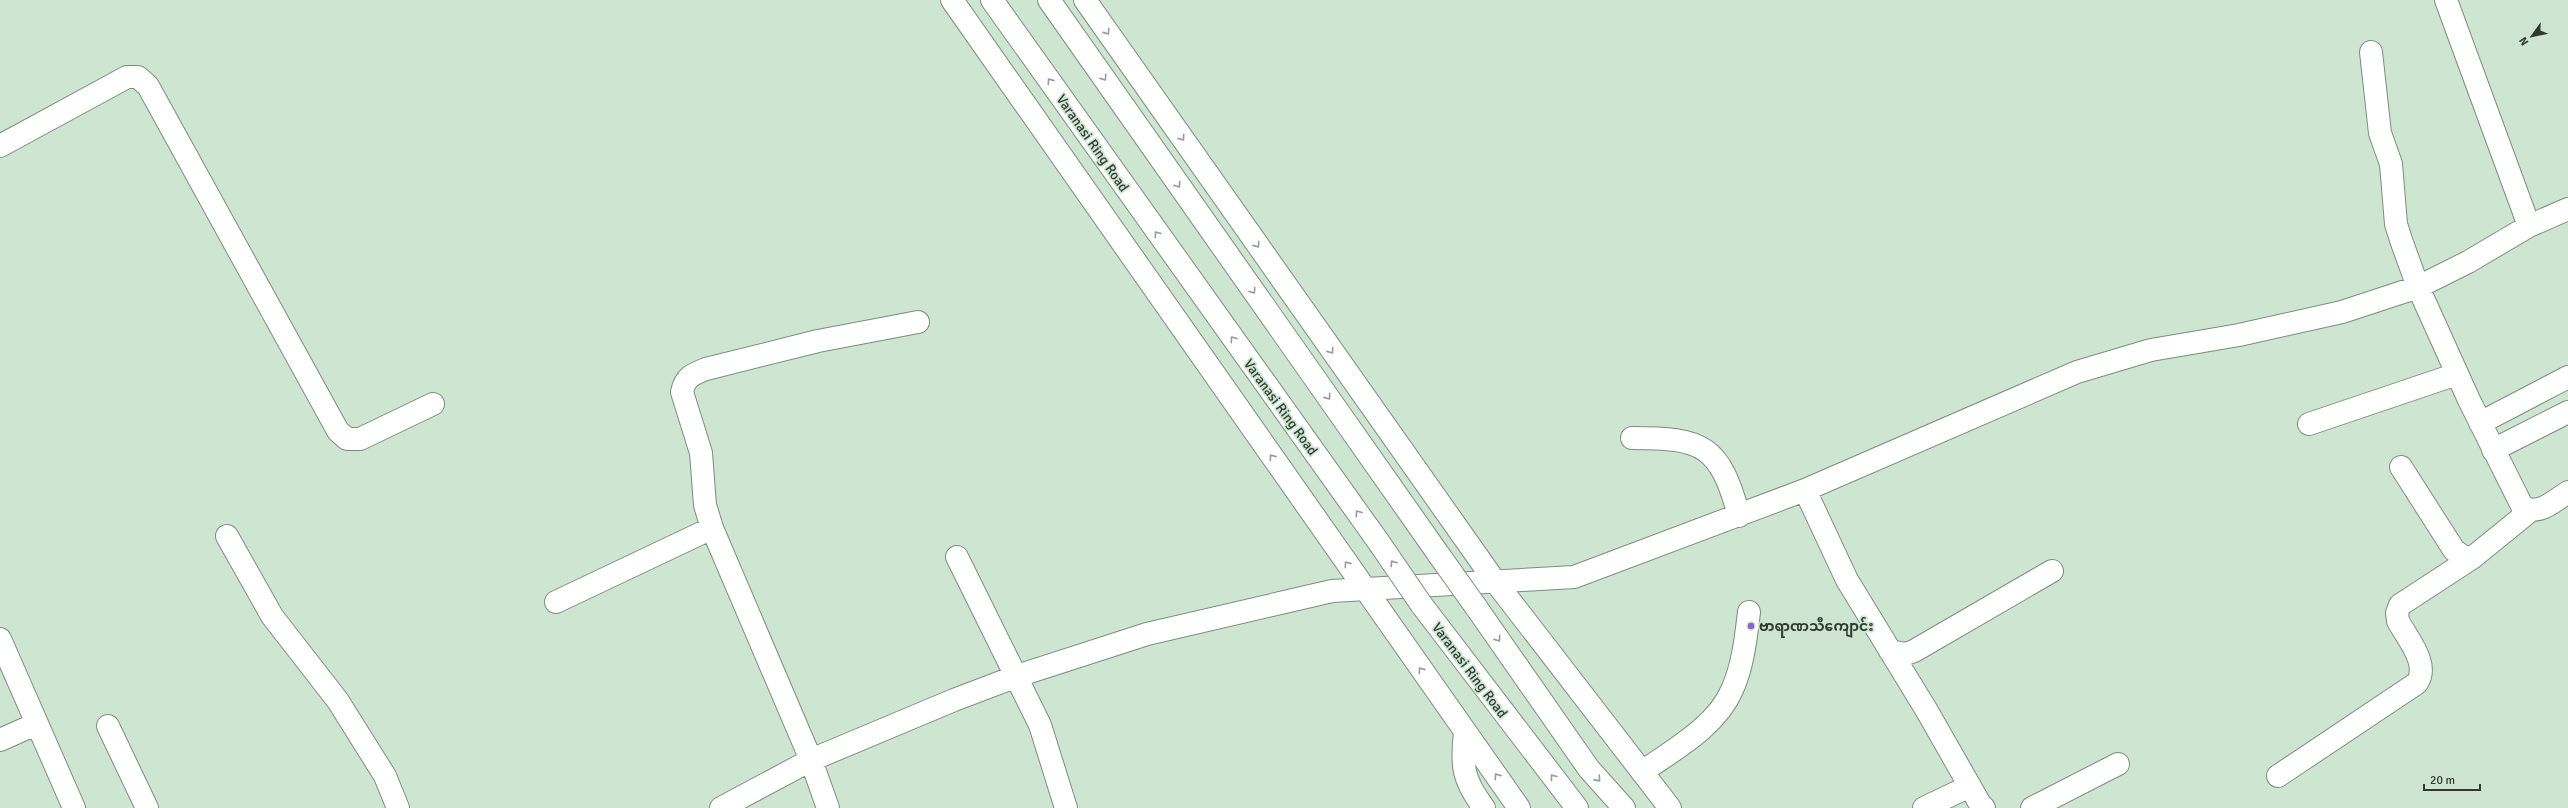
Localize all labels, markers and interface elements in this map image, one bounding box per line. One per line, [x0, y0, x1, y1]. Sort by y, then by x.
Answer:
north arrow [2512, 16, 2552, 56]
one-way arrow [1102, 28, 1110, 35]
text: N [2516, 34, 2532, 48]
one-way arrow [1099, 74, 1107, 81]
one-way arrow [1048, 79, 1055, 86]
street label: Varanasi Ring Road [1053, 91, 1132, 195]
one-way arrow [1177, 134, 1184, 141]
one-way arrow [1173, 180, 1180, 187]
one-way arrow [1155, 231, 1162, 238]
one-way arrow [1252, 241, 1260, 248]
one-way arrow [1248, 287, 1256, 294]
one-way arrow [1230, 336, 1238, 343]
one-way arrow [1326, 347, 1334, 354]
street label: Varanasi Ring Road [1240, 356, 1321, 459]
one-way arrow [1323, 393, 1331, 400]
one-way arrow [1270, 455, 1277, 462]
one-way arrow [1356, 510, 1363, 517]
one-way arrow [1390, 560, 1398, 567]
one-way arrow [1344, 561, 1352, 568]
place label: ဗာရာဏသီကျောင်း [1759, 616, 1874, 638]
street label: Varanasi Ring Road [1428, 619, 1511, 721]
marker: ဗာရာဏသီကျောင်း [1746, 621, 1756, 631]
one-way arrow [1493, 635, 1501, 642]
one-way arrow [1419, 667, 1426, 674]
scale bar [2424, 766, 2480, 792]
text: 20 m [2430, 773, 2455, 788]
one-way arrow [1495, 774, 1502, 781]
one-way arrow [1593, 774, 1601, 782]
one-way arrow [1550, 775, 1557, 782]

